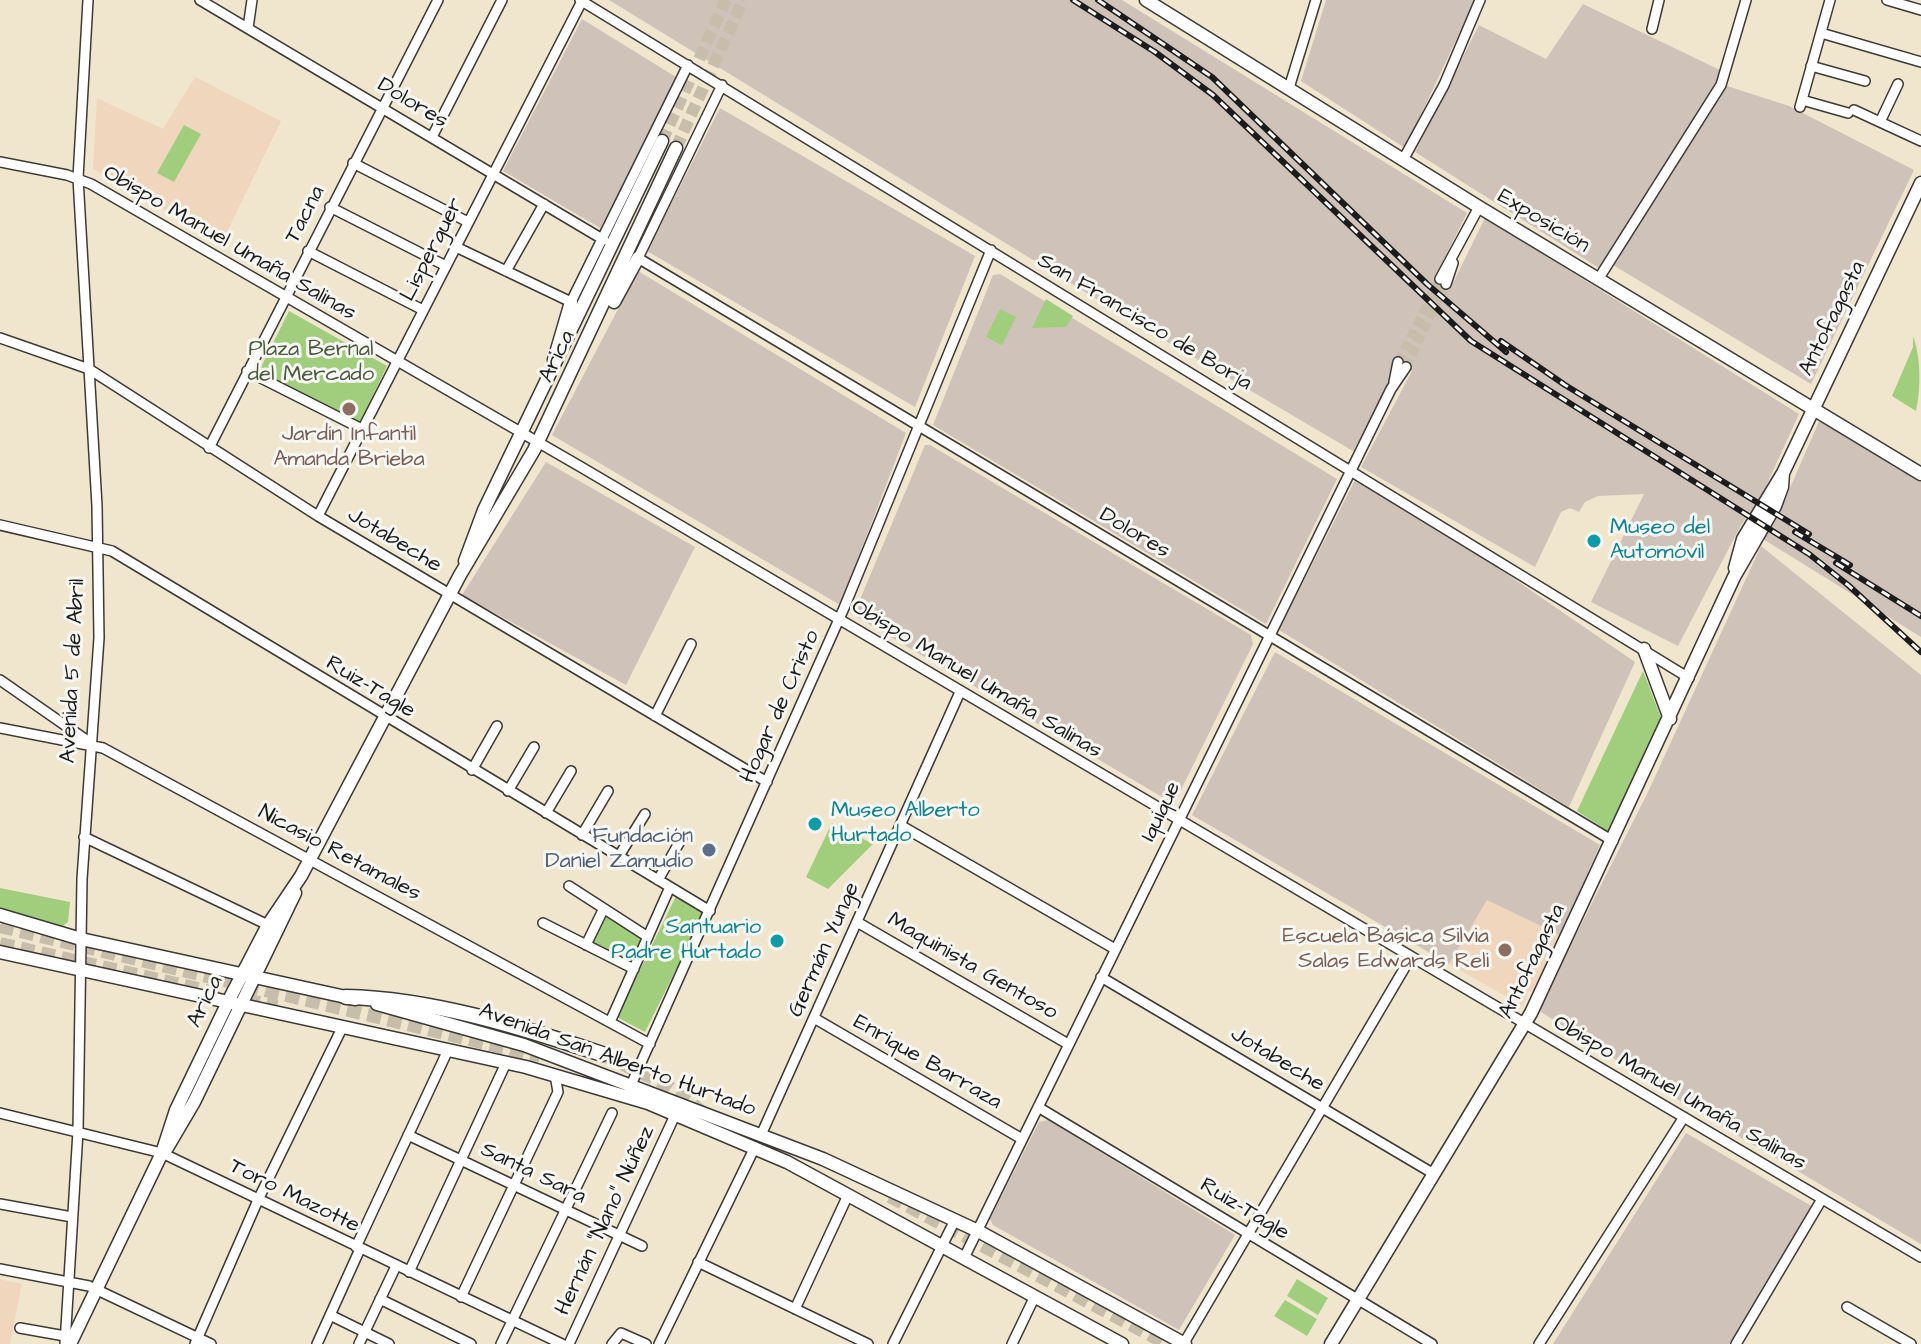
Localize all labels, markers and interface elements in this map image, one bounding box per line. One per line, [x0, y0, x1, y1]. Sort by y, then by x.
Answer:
street label: Dolores [372, 73, 452, 135]
street label: Obispo Manuel Umaña Salinas [98, 161, 360, 327]
street label: Tacna [280, 182, 332, 248]
street label: Exposición [1492, 184, 1594, 260]
street label: Lisperguer [396, 194, 470, 306]
street label: San Francisco de Borja [1032, 249, 1256, 397]
street label: Antofagasta [1794, 257, 1872, 381]
street label: Arica [534, 327, 582, 387]
park label: Plaza Bernal del Mercado [248, 337, 374, 388]
marker: Jardín Infantil Amanda Brieba [340, 400, 358, 418]
place label: Jardín Infantil Amanda Brieba [273, 422, 425, 474]
street label: Jotabeche [342, 503, 446, 579]
street label: Dolores [1094, 503, 1174, 565]
place label: Museo del Automóvil [1610, 515, 1710, 566]
marker: Museo del Automóvil [1585, 532, 1603, 550]
street label: Avenida 5 de Abril [56, 578, 92, 764]
street label: Obispo Manuel Umaña Salinas [846, 595, 1106, 765]
street label: Hogar de Cristo [735, 626, 827, 788]
street label: Ruiz-Tagle [321, 651, 419, 725]
street label: Iquique [1136, 778, 1188, 846]
place label: Museo Alberto Hurtado [831, 798, 980, 850]
street label: Nicasio Retamales [253, 800, 425, 908]
marker: Museo Alberto Hurtado [806, 815, 824, 833]
place label: Fundación Daniel Zamudio [545, 824, 693, 876]
marker: Fundación Daniel Zamudio [700, 841, 718, 859]
street label: Germán Yunge [784, 879, 866, 1021]
street label: Antofagasta [1494, 900, 1572, 1024]
street label: Maquinista Gentoso [882, 907, 1062, 1027]
place label: Santuario Padre Hurtado [611, 915, 761, 966]
place label: Escuela Básica Silvia Salas Edwards Reli [1282, 924, 1489, 976]
marker: Santuario Padre Hurtado [768, 932, 786, 950]
marker: Escuela Básica Silvia Salas Edwards Reli [1496, 941, 1514, 959]
street label: Arica [182, 972, 230, 1032]
street label: Avenida San Alberto Hurtado [475, 999, 759, 1123]
street label: Enrique Barraza [848, 1010, 1006, 1116]
street label: Obispo Manuel Umaña Salinas [1548, 1011, 1810, 1177]
street label: Jotabeche [1225, 1022, 1329, 1098]
street label: Hernán “Nano” Núñez [551, 1122, 661, 1320]
street label: Santa Sara [476, 1137, 590, 1211]
street label: Toro Mazotte [225, 1154, 363, 1240]
street label: Ruiz-Tagle [1195, 1173, 1293, 1247]

